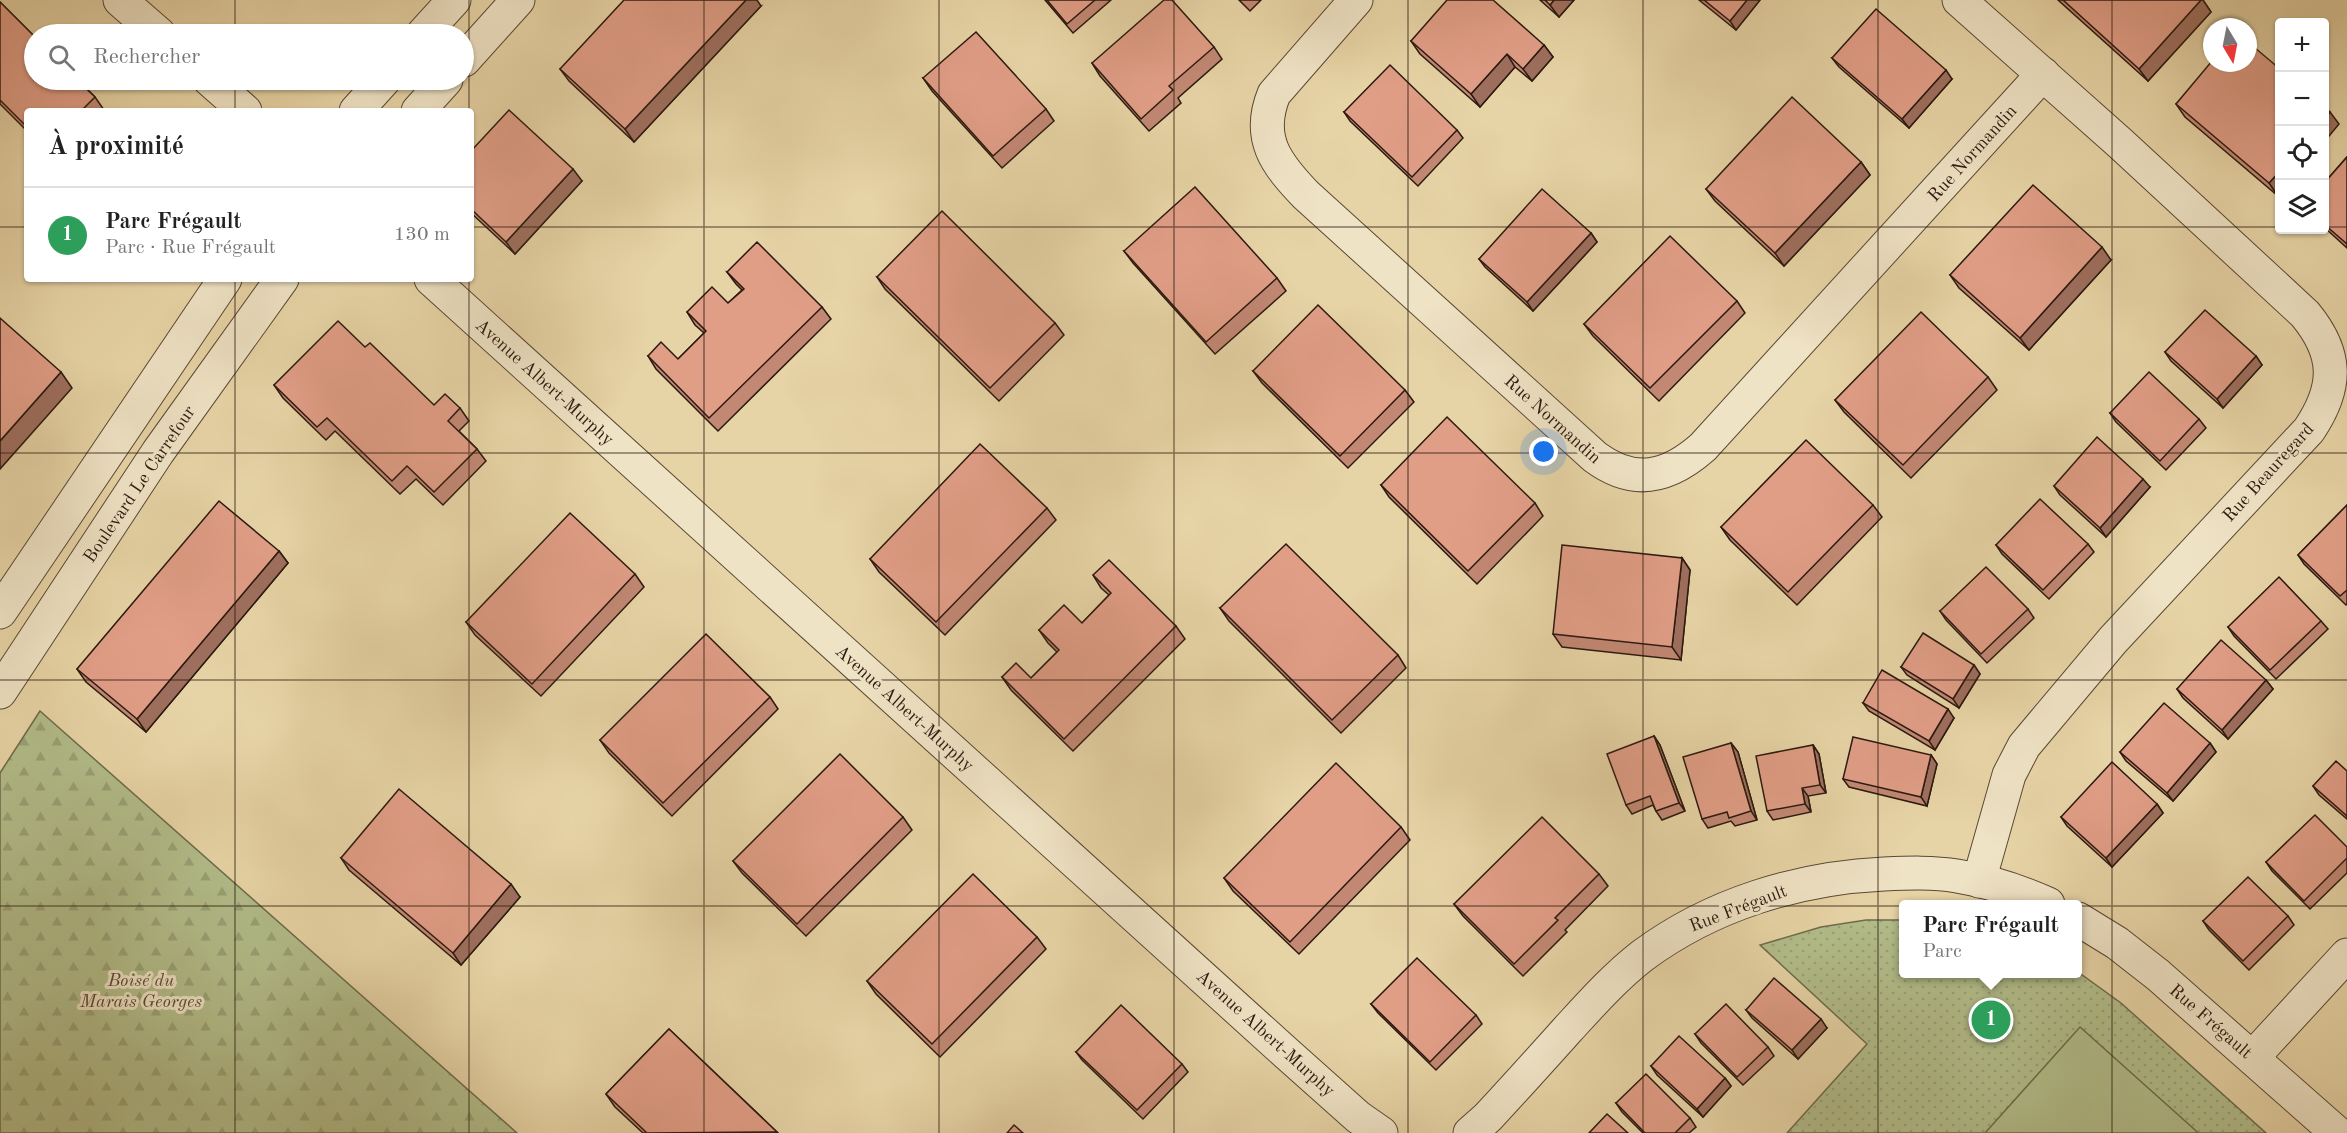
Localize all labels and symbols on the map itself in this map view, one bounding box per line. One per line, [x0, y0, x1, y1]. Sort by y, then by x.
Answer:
north arrow [2203, 18, 2257, 72]
street label: Rue Normandin [1925, 102, 2021, 205]
street label: Avenue Albert-Murphy [472, 316, 617, 450]
street label: Rue Normandin [1501, 372, 1604, 468]
street label: Boulevard Le Carrefour [81, 402, 199, 566]
street label: Rue Beauregard [2220, 420, 2318, 526]
your location [1529, 437, 1558, 466]
street label: Avenue Albert-Murphy [832, 642, 977, 776]
street label: Rue Frégault [1687, 882, 1790, 936]
street label: Avenue Albert-Murphy [1193, 967, 1338, 1101]
park label: Boisé du Marais Georges [79, 972, 202, 1011]
street label: Rue Frégault [2166, 981, 2255, 1062]
pin: 1 [1972, 998, 2010, 1042]

